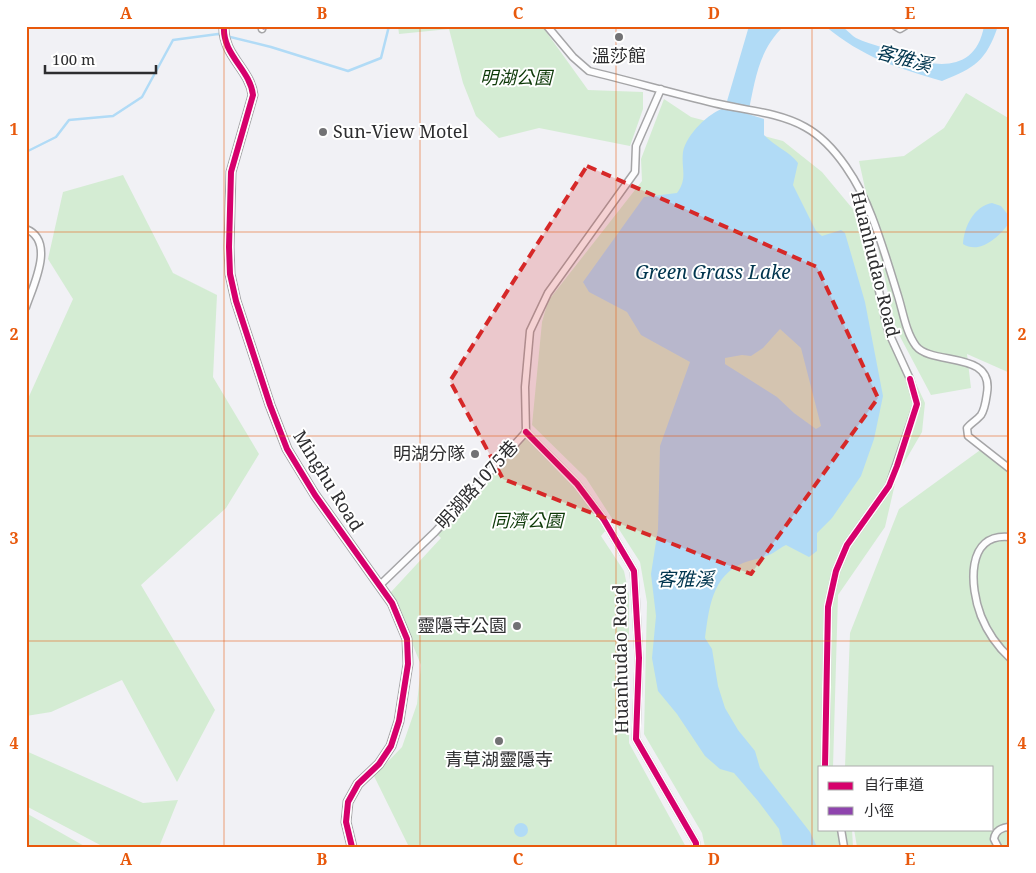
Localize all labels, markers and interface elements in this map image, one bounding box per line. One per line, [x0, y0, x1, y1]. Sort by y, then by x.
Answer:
text: A [120, 2, 133, 24]
text: B [317, 2, 328, 24]
text: C [513, 2, 524, 24]
text: D [708, 2, 720, 24]
text: E [905, 2, 915, 24]
marker: 溫莎館 [613, 31, 625, 43]
water label: 客雅溪 [873, 38, 938, 79]
scale bar [45, 42, 156, 74]
place label: 溫莎館 [592, 43, 646, 67]
text: 100 m [52, 49, 95, 69]
park label: 明湖公園 [480, 65, 555, 89]
text: 1 [9, 118, 19, 140]
text: 1 [1017, 118, 1027, 140]
place label: Sun-View Motel [333, 119, 468, 143]
marker: Sun-View Motel [317, 126, 329, 138]
street label: Huanhudao Road [846, 188, 906, 339]
water label: Green Grass Lake [635, 259, 791, 285]
text: 2 [9, 323, 19, 345]
text: 2 [1017, 323, 1027, 345]
street label: Minghu Road [288, 425, 369, 536]
street label: 明湖路1075巷 [430, 435, 523, 534]
place label: 明湖分隊 [393, 441, 465, 465]
marker: 明湖分隊 [469, 448, 481, 460]
park label: 同濟公園 [491, 508, 566, 532]
text: 3 [9, 527, 19, 549]
text: 3 [1017, 527, 1027, 549]
water label: 客雅溪 [656, 566, 716, 592]
street label: Huanhudao Road [607, 584, 633, 734]
place label: 靈隱寺公園 [417, 613, 507, 637]
marker: 靈隱寺公園 [511, 620, 523, 632]
text: 4 [9, 732, 19, 754]
text: 4 [1017, 732, 1027, 754]
marker: 青草湖靈隱寺 [493, 735, 505, 747]
place label: 青草湖靈隱寺 [445, 747, 553, 771]
legend [818, 766, 994, 830]
text: 自行車道 [864, 774, 924, 794]
text: 小徑 [864, 800, 894, 820]
text: A [120, 848, 133, 870]
text: B [317, 848, 328, 870]
text: C [513, 848, 524, 870]
text: D [708, 848, 720, 870]
text: E [905, 848, 915, 870]

